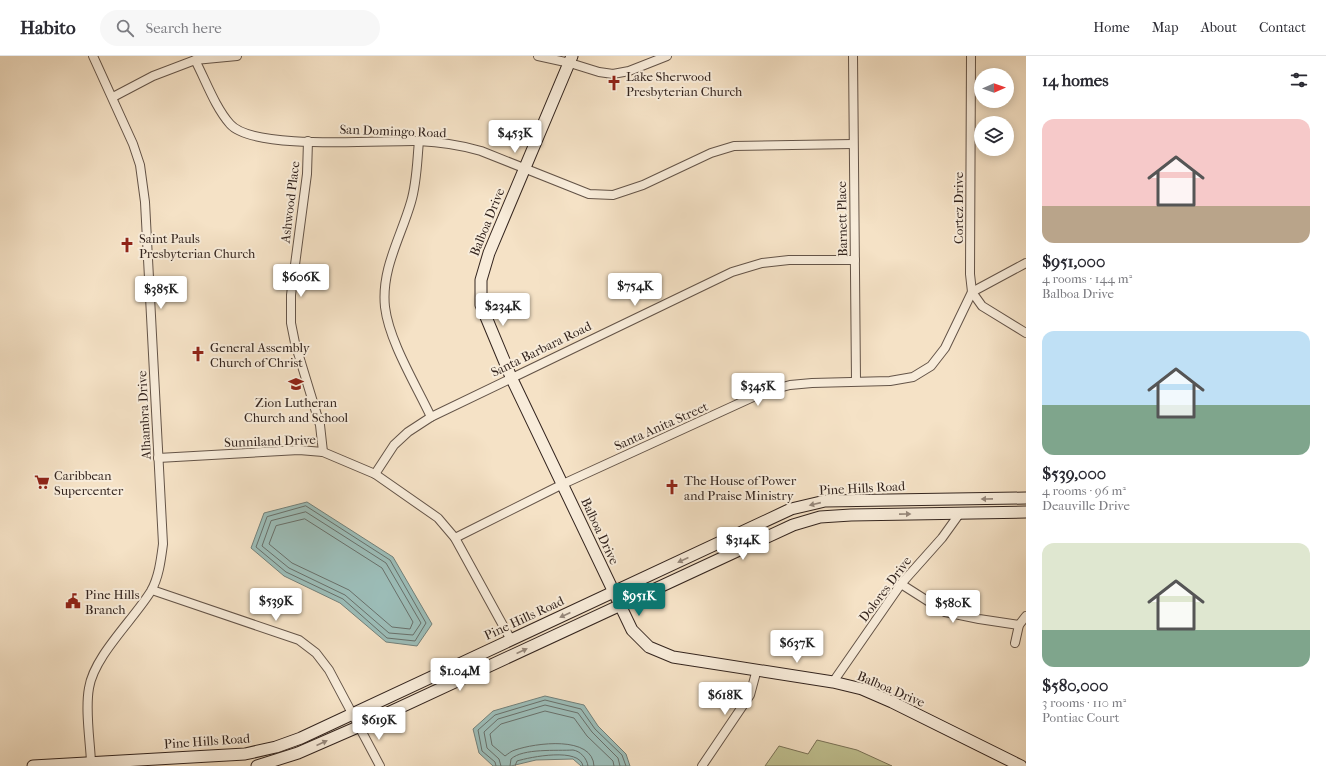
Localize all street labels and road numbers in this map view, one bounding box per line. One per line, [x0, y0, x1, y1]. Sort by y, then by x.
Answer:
street label: San Domingo Road [339, 122, 448, 140]
street label: Ashwood Place [277, 160, 303, 245]
street label: Cortez Drive [951, 171, 966, 244]
street label: Barnett Place [834, 181, 850, 257]
street label: Balboa Drive [467, 185, 508, 258]
street label: Santa Barbara Road [488, 318, 594, 380]
street label: Alhambra Drive [134, 370, 154, 461]
street label: Santa Anita Street [612, 398, 711, 453]
street label: Sunniland Drive [224, 432, 317, 450]
street label: Pine Hills Road [819, 478, 906, 498]
street label: Balboa Drive [578, 495, 622, 567]
street label: Dolores Drive [856, 553, 915, 625]
street label: Pine Hills Road [482, 593, 567, 643]
street label: Balboa Drive [855, 668, 928, 710]
street label: Pine Hills Road [163, 730, 251, 751]

